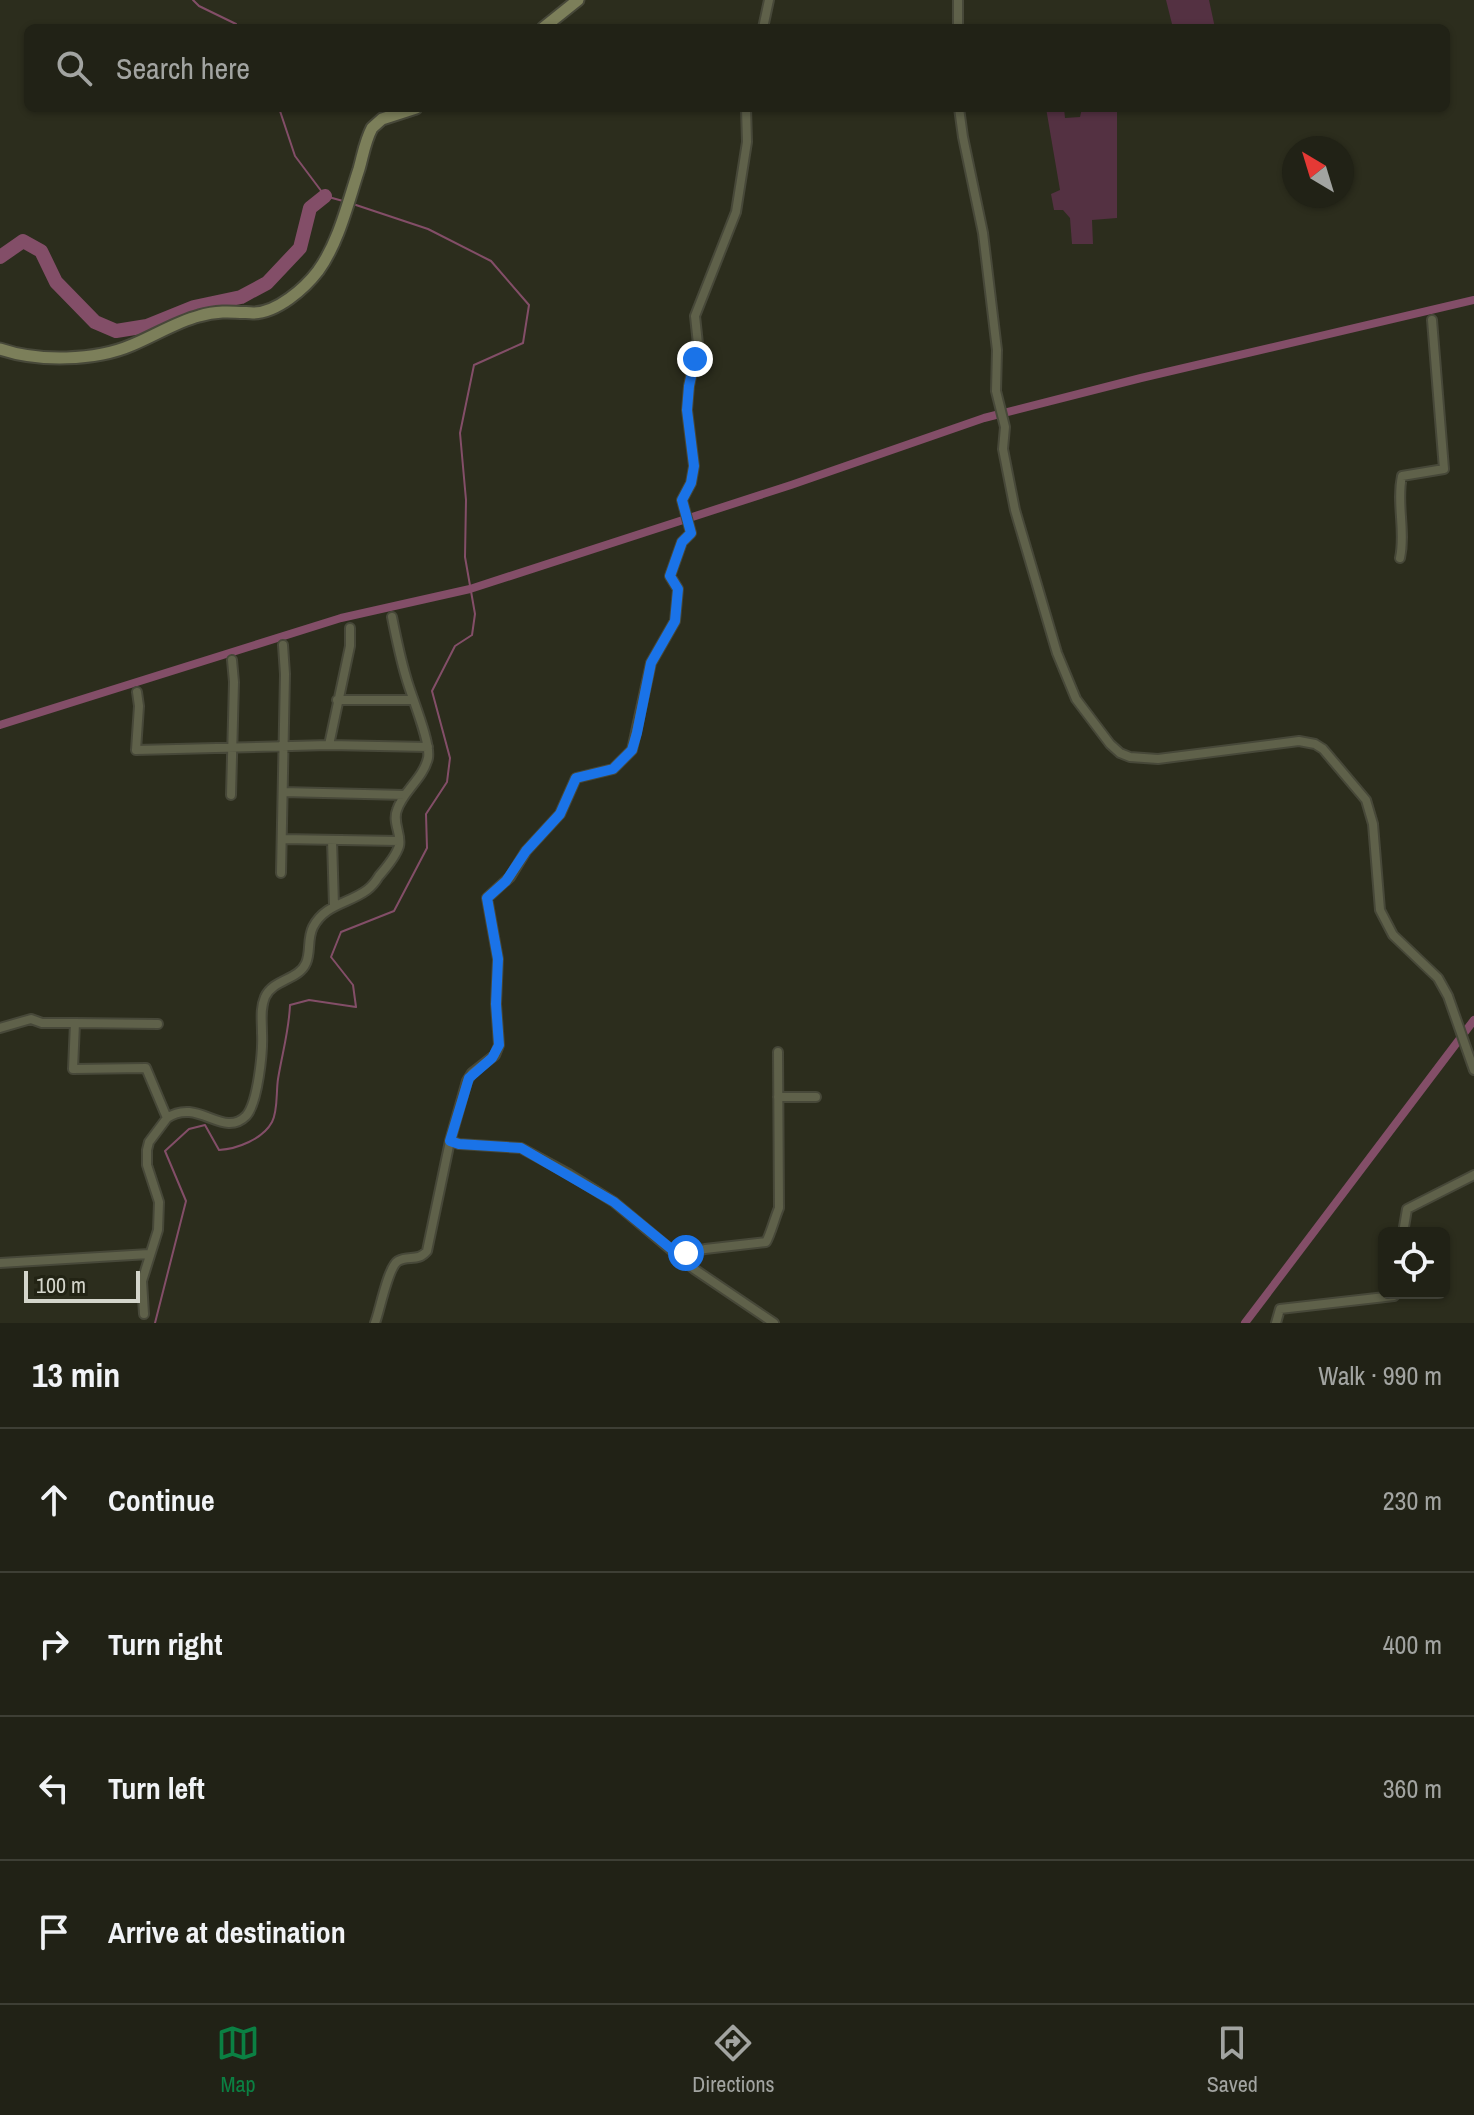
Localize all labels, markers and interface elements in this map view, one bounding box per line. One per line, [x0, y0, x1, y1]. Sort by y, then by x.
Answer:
search box [24, 24, 1450, 112]
icon: search [52, 46, 96, 90]
text: Search here [116, 48, 250, 88]
north arrow [1282, 136, 1354, 208]
route end [677, 341, 713, 377]
map controls [1378, 1227, 1450, 1299]
button: locate [1378, 1227, 1450, 1299]
route start [668, 1235, 704, 1271]
scale bar [24, 1267, 140, 1303]
text: 100 m [36, 1270, 86, 1300]
text: 13 min [32, 1352, 120, 1398]
text: Walk · 990 m [1318, 1358, 1442, 1393]
icon: ahead [32, 1478, 76, 1522]
text: Continue [108, 1480, 215, 1520]
text: 230 m [1383, 1483, 1442, 1518]
icon: right [32, 1622, 76, 1666]
text: Turn right [108, 1624, 222, 1664]
text: 400 m [1383, 1627, 1442, 1662]
icon: left [32, 1766, 76, 1810]
text: Turn left [108, 1768, 205, 1808]
text: 360 m [1383, 1771, 1442, 1806]
icon: arrive [32, 1910, 76, 1954]
text: Arrive at destination [108, 1912, 346, 1952]
tab: Map [216, 2021, 260, 2099]
tab: Directions [692, 2021, 775, 2099]
tab: Saved [1207, 2021, 1258, 2099]

